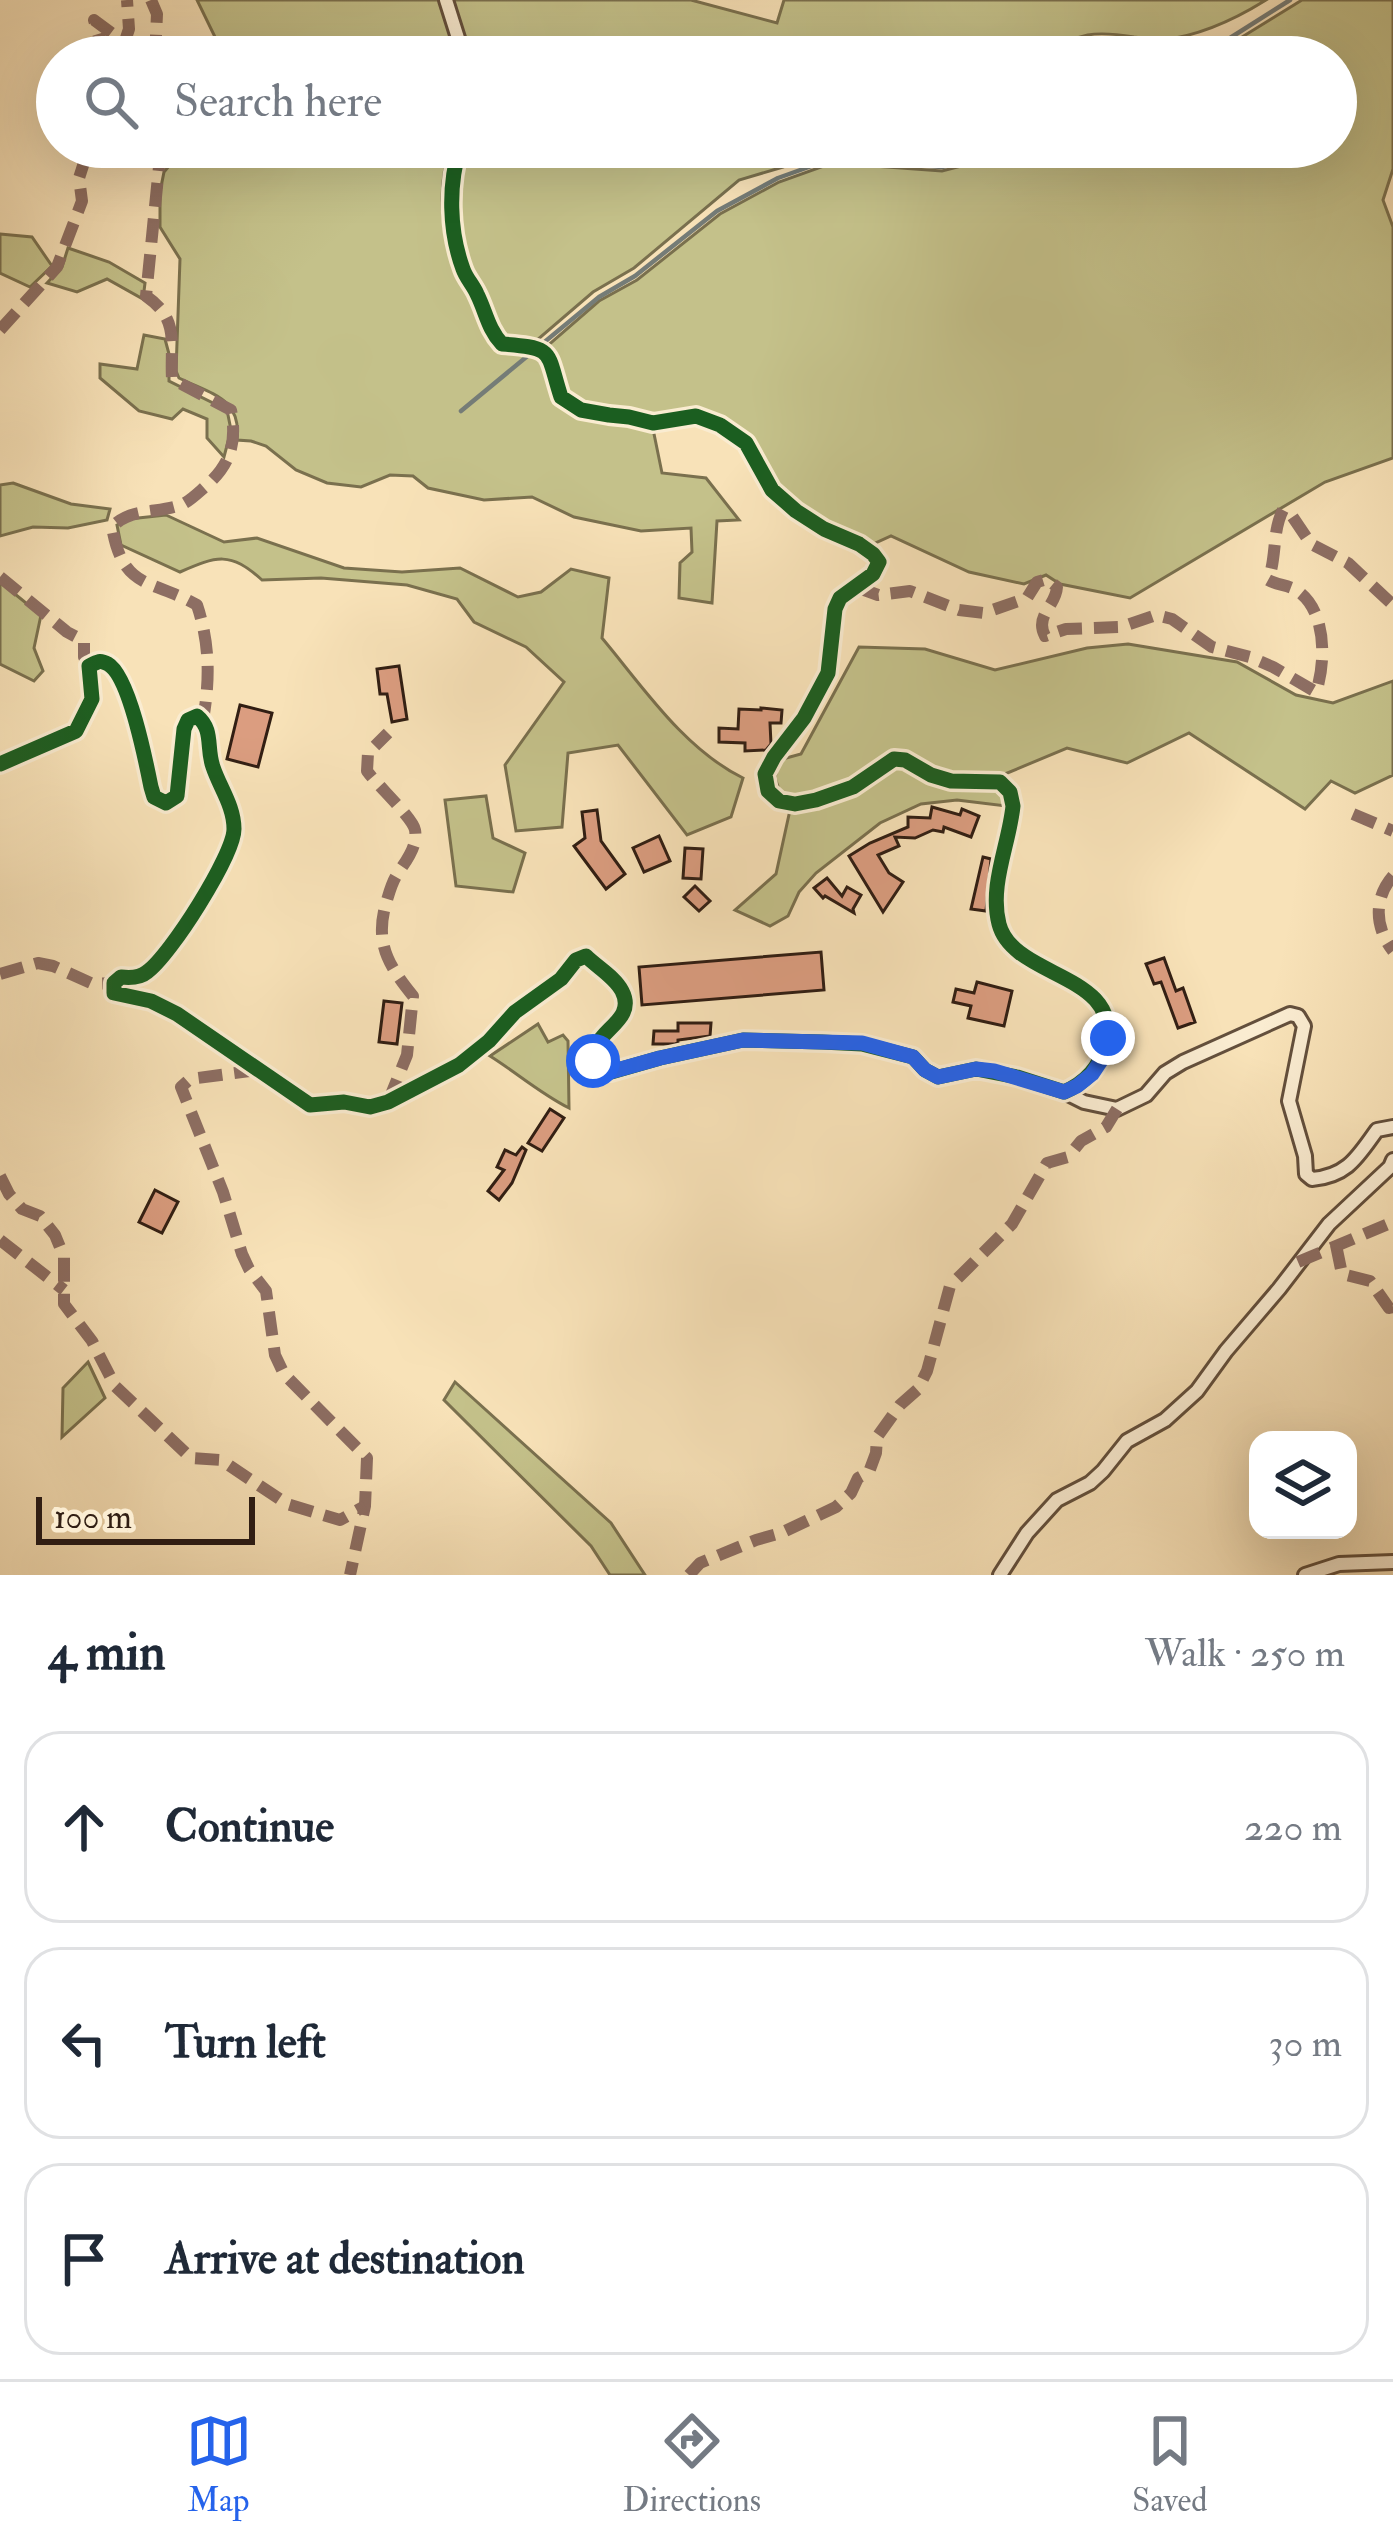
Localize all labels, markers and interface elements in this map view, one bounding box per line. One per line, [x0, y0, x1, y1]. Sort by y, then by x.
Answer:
search box [36, 36, 1357, 168]
icon: search [78, 69, 144, 135]
text: Search here [174, 74, 382, 130]
route end [1081, 1011, 1135, 1065]
route start [566, 1034, 620, 1088]
map controls [1249, 1431, 1357, 1539]
button: layers [1249, 1431, 1357, 1539]
scale bar [36, 1491, 255, 1544]
text: 100 m [54, 1497, 132, 1538]
text: 4 min [48, 1621, 166, 1685]
text: Walk · 250 m [1145, 1629, 1345, 1678]
icon: ahead [51, 1794, 117, 1860]
text: Continue [165, 1799, 334, 1855]
text: 220 m [1244, 1803, 1342, 1852]
icon: left [51, 2010, 117, 2076]
text: Turn left [165, 2015, 326, 2071]
text: 30 m [1269, 2019, 1342, 2068]
icon: arrive [51, 2226, 117, 2292]
text: Arrive at destination [165, 2231, 525, 2287]
tab: Map [186, 2408, 252, 2521]
tab: Directions [623, 2408, 761, 2521]
tab: Saved [1132, 2408, 1207, 2521]

